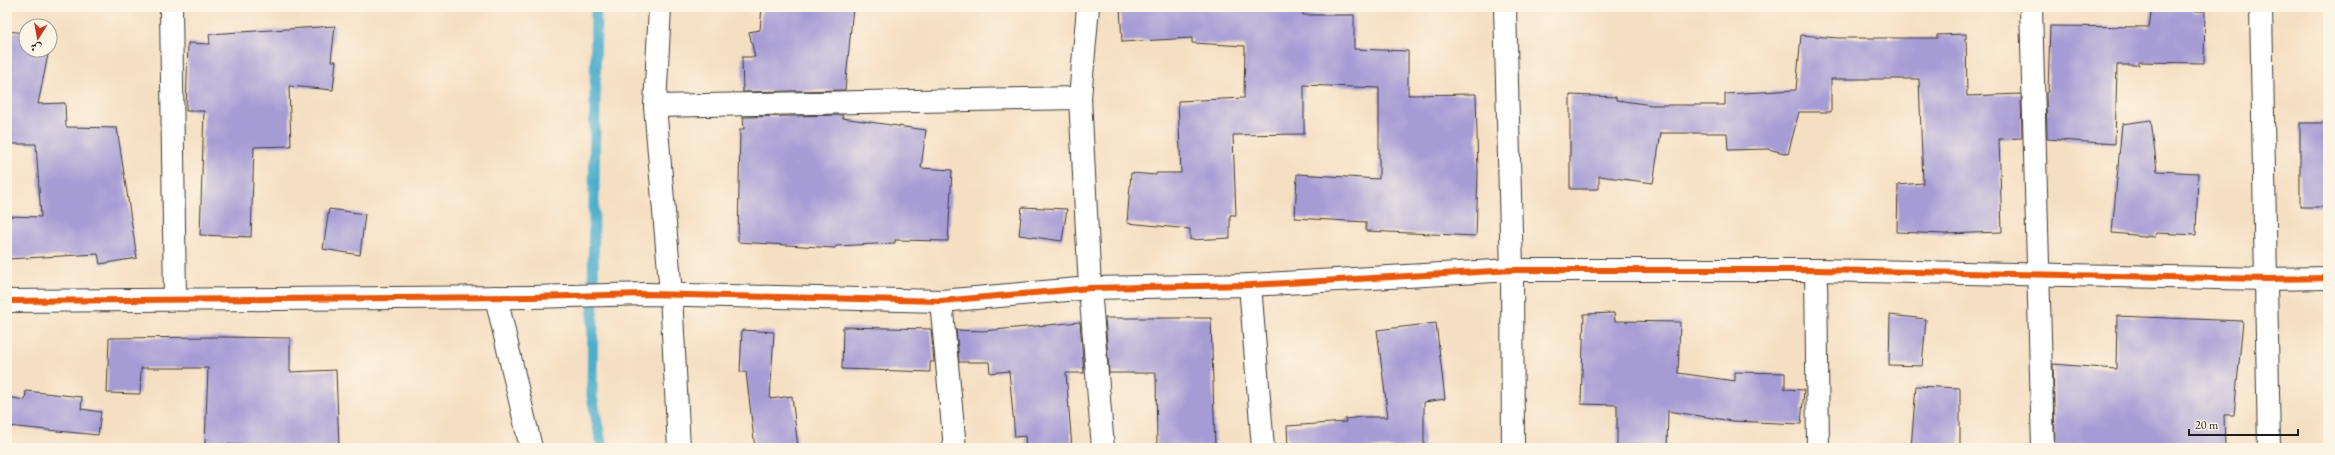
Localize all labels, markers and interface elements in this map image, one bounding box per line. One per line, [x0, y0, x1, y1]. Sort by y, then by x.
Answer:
north arrow [18, 18, 58, 58]
text: ش [29, 40, 43, 56]
scale bar [2189, 411, 2298, 437]
text: 20 m [2195, 417, 2219, 433]

